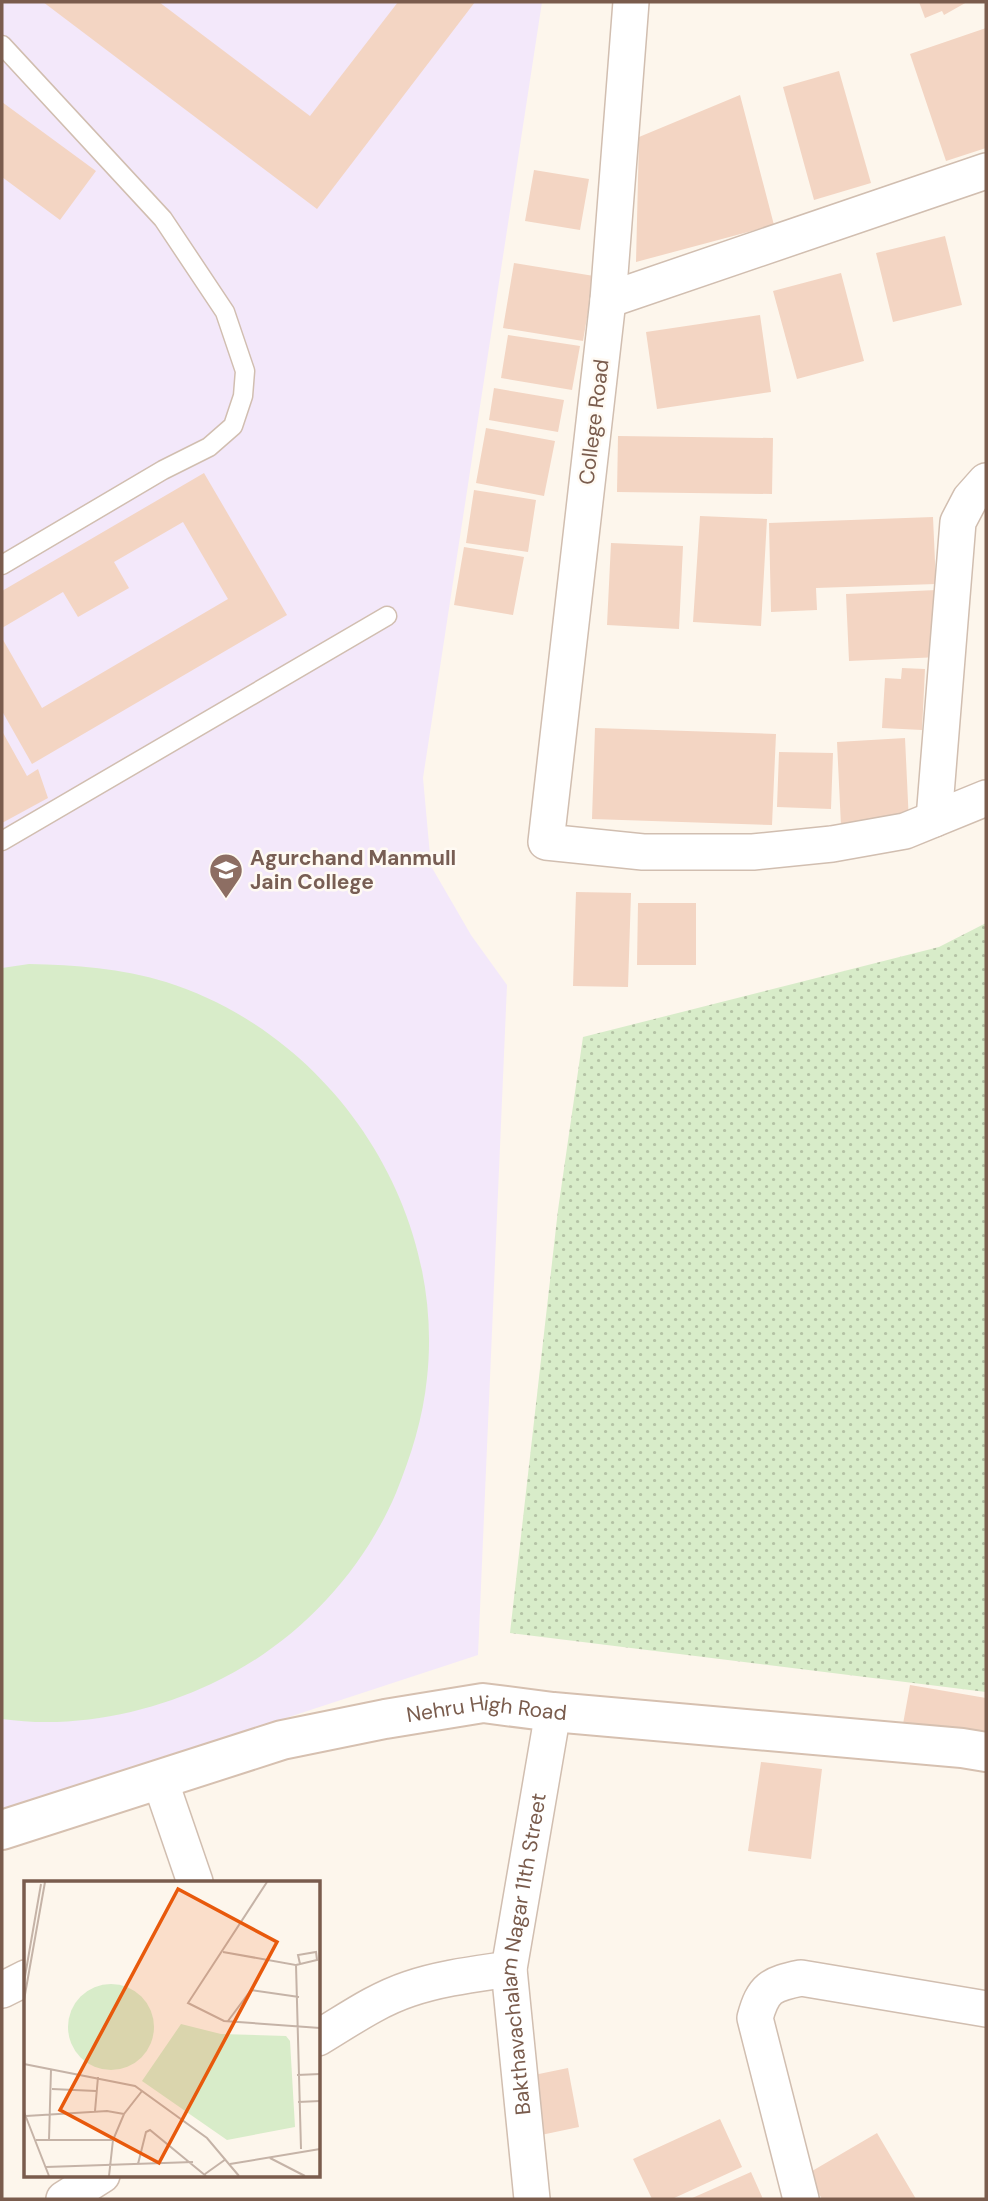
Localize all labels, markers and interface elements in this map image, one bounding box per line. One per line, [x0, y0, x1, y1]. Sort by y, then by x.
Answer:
street label: College Road [572, 358, 616, 486]
place label: Agurchand Manmull Jain College [250, 844, 456, 896]
school or university icon: Agurchand Manmull Jain College [207, 851, 245, 900]
street label: Nehru High Road [404, 1689, 568, 1729]
street label: Bakthavachalam Nagar 11th Street [494, 1791, 553, 2116]
inset map [24, 1881, 320, 2176]

